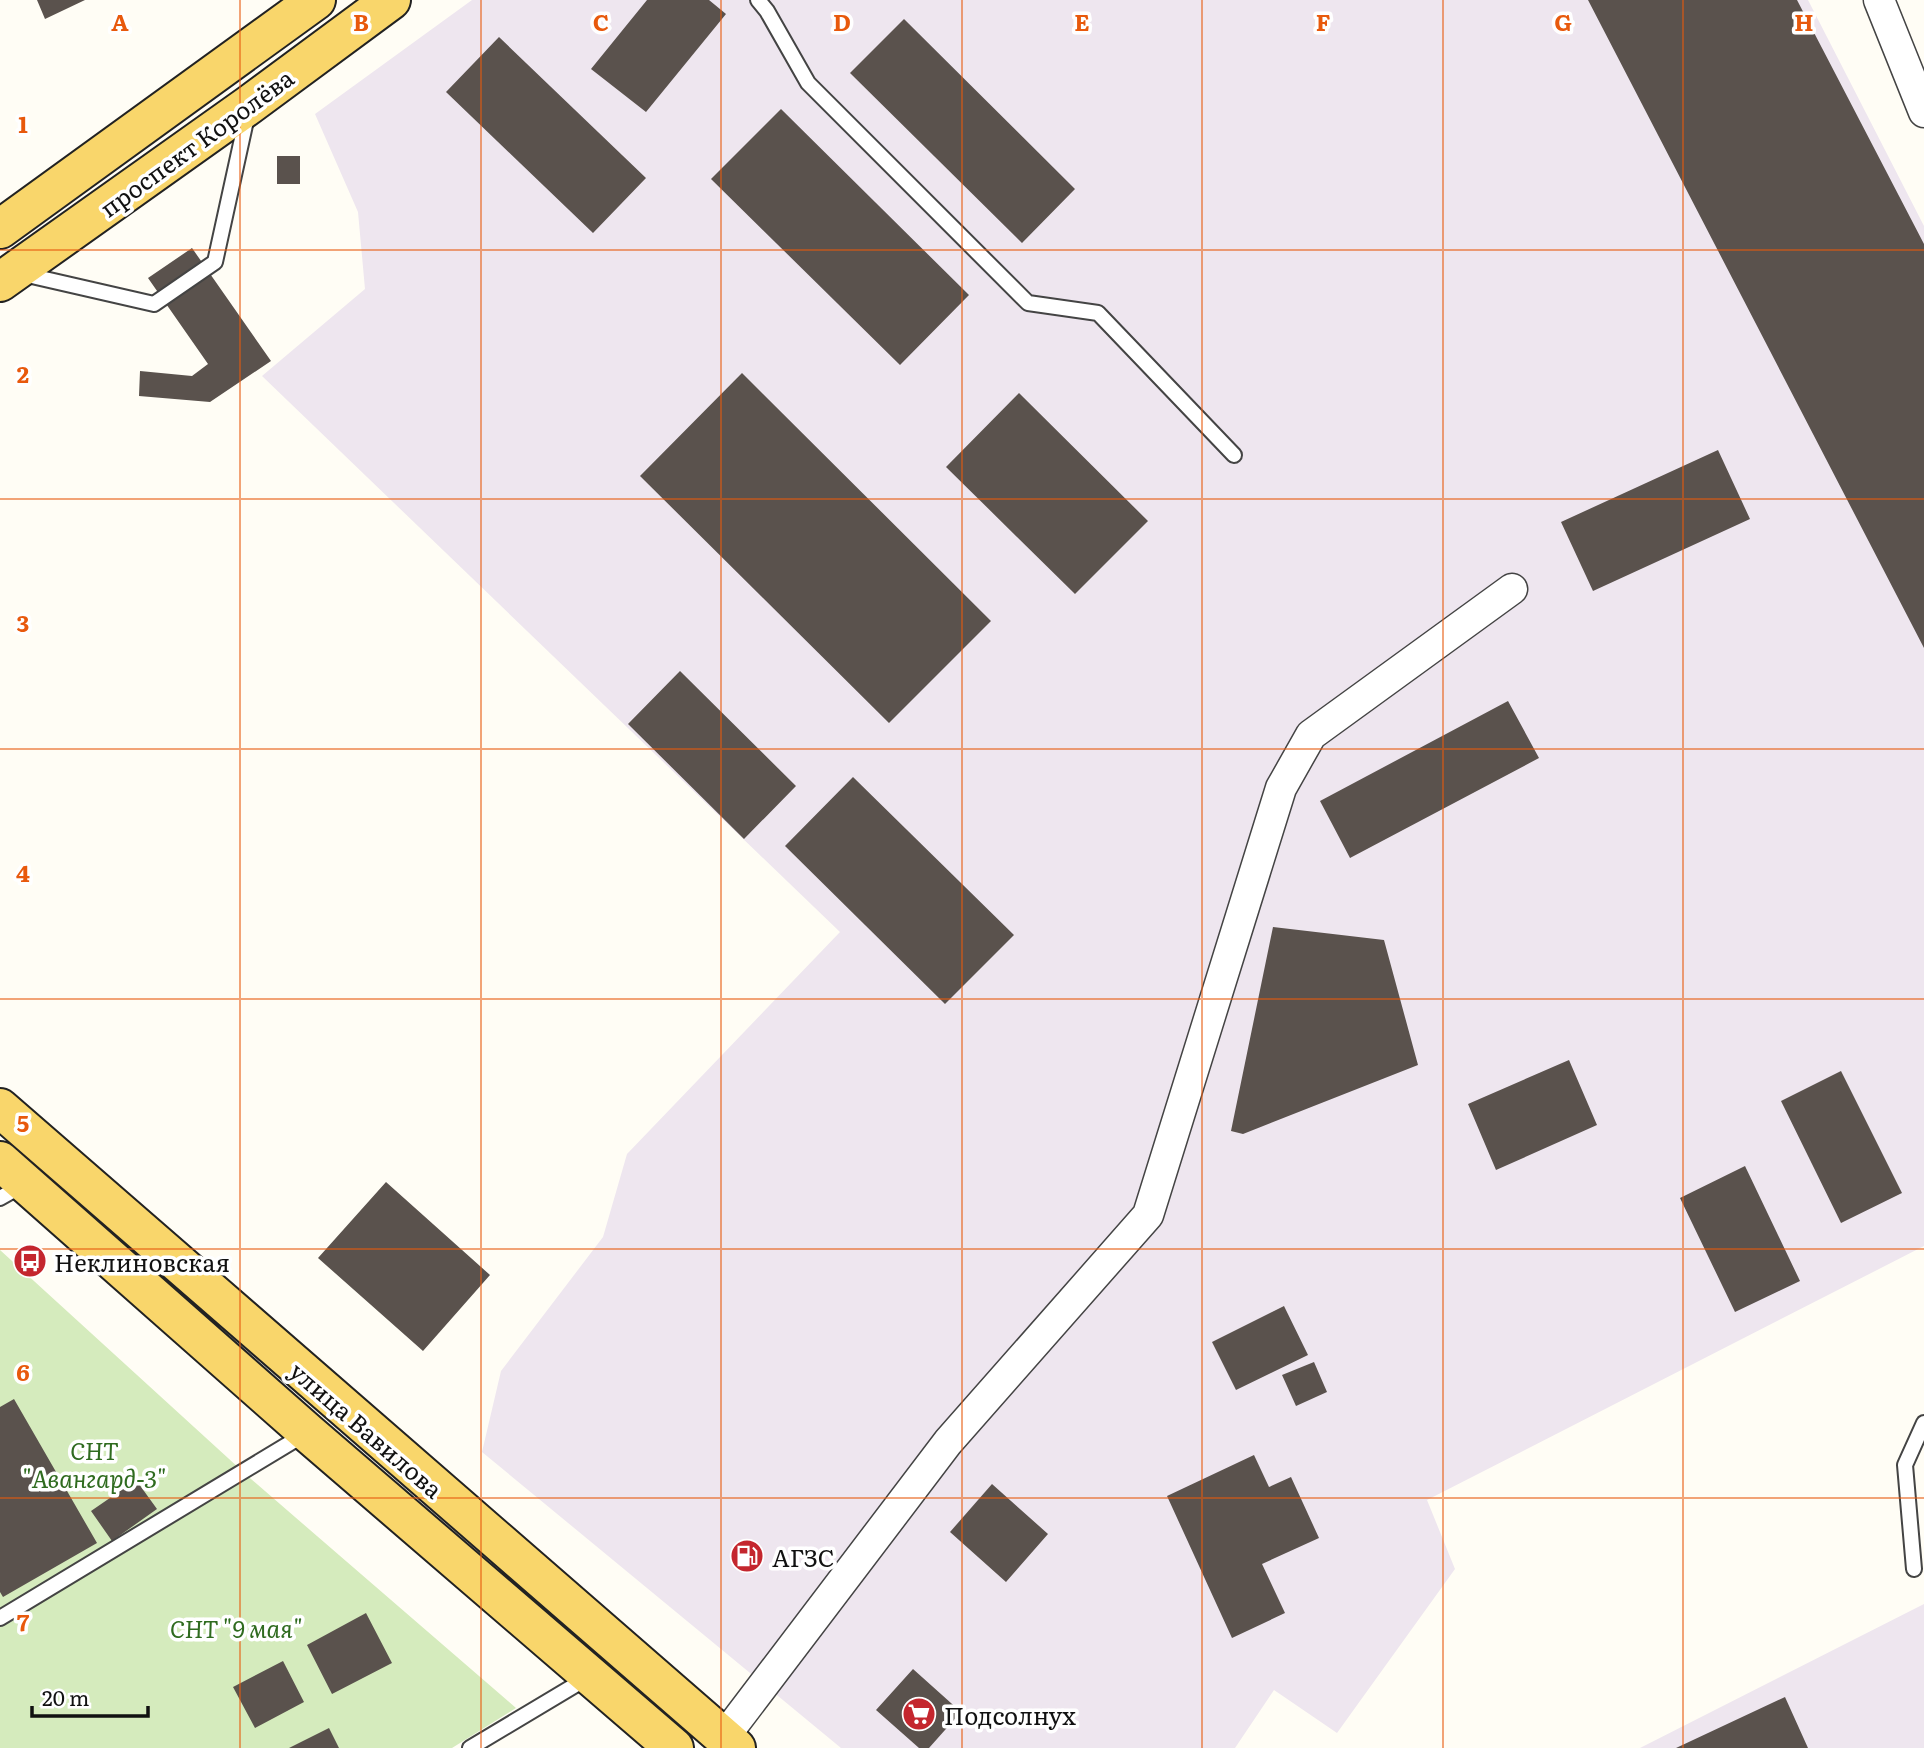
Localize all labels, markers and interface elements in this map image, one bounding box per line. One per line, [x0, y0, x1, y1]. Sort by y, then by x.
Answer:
text: A [111, 4, 129, 38]
text: B [353, 4, 369, 38]
text: C [593, 4, 609, 38]
text: D [833, 4, 851, 38]
text: E [1074, 4, 1090, 38]
text: F [1316, 4, 1331, 38]
text: G [1554, 4, 1572, 38]
text: H [1794, 4, 1814, 38]
street label: проспект Королёва [92, 60, 300, 224]
text: 1 [18, 106, 28, 140]
text: 2 [17, 356, 29, 390]
text: 3 [17, 605, 29, 639]
text: 4 [16, 855, 30, 889]
text: 5 [17, 1105, 29, 1139]
bus stop icon: Неклиновская [11, 1242, 49, 1280]
place label: Неклиновская [54, 1244, 230, 1279]
street label: улица Вавилова [283, 1353, 451, 1505]
text: 6 [16, 1354, 30, 1388]
park label: СНТ "Авангард-3" [22, 1432, 166, 1495]
fuel station icon: АГЗС [728, 1537, 766, 1575]
place label: АГЗС [772, 1539, 834, 1574]
text: 7 [17, 1604, 30, 1638]
park label: СНТ "9 мая" [170, 1610, 302, 1645]
scale bar [32, 1674, 147, 1718]
text: 20 m [42, 1681, 89, 1712]
supermarket icon: Подсолнух [900, 1695, 938, 1733]
place label: Подсолнух [944, 1697, 1076, 1732]

